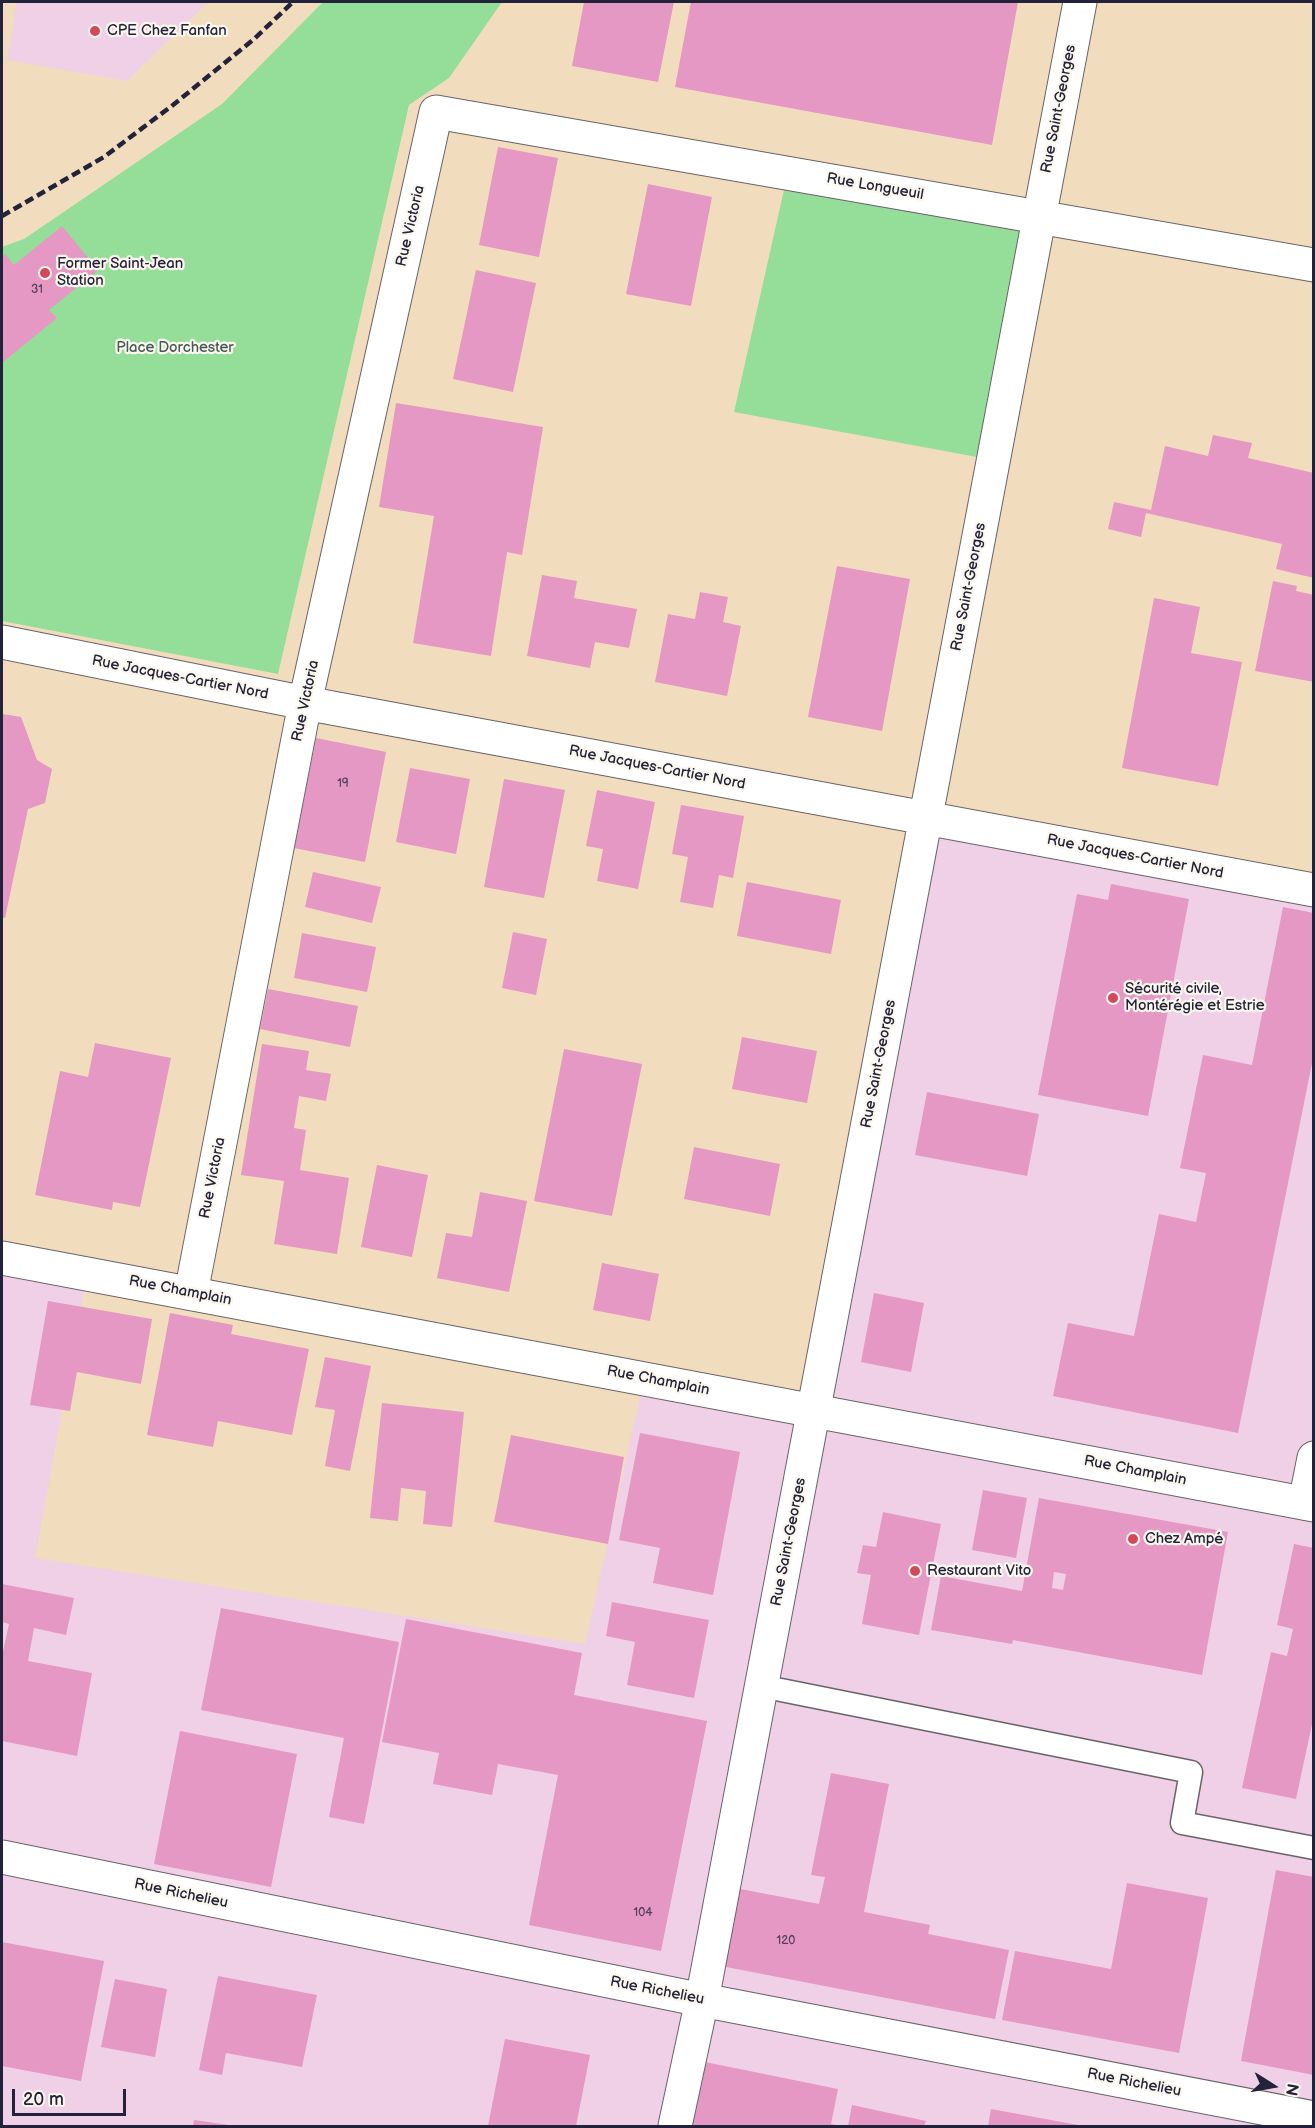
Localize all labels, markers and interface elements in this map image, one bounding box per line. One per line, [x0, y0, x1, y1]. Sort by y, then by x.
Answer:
place label: CPE Chez Fanfan [107, 22, 227, 40]
marker: CPE Chez Fanfan [88, 24, 102, 38]
street label: Rue Saint-Georges [1038, 43, 1080, 175]
street label: Rue Longueuil [825, 170, 925, 204]
street label: Rue Victoria [393, 184, 429, 268]
place label: Former Saint-Jean Station [57, 255, 183, 290]
marker: Former Saint-Jean Station [38, 266, 52, 280]
house number: 31 [31, 283, 43, 297]
park label: Place Dorchester [116, 339, 234, 357]
street label: Rue Saint-Georges [948, 521, 990, 653]
street label: Rue Jacques-Cartier Nord [90, 652, 270, 704]
street label: Rue Victoria [289, 659, 323, 743]
street label: Rue Jacques-Cartier Nord [567, 742, 747, 794]
house number: 19 [337, 777, 349, 791]
street label: Rue Jacques-Cartier Nord [1045, 831, 1225, 883]
place label: Sécurité civile, Montérégie et Estrie [1125, 980, 1265, 1015]
marker: Sécurité civile, Montérégie et Estrie [1106, 991, 1120, 1005]
street label: Rue Saint-Georges [858, 998, 900, 1130]
street label: Rue Victoria [196, 1136, 230, 1220]
street label: Rue Champlain [127, 1272, 233, 1310]
street label: Rue Champlain [605, 1362, 711, 1400]
street label: Rue Champlain [1082, 1452, 1188, 1490]
street label: Rue Saint-Georges [768, 1476, 810, 1608]
place label: Chez Ampé [1145, 1530, 1223, 1548]
marker: Chez Ampé [1126, 1532, 1140, 1546]
place label: Restaurant Vito [927, 1562, 1031, 1580]
marker: Restaurant Vito [908, 1564, 922, 1578]
street label: Rue Richelieu [132, 1875, 230, 1913]
house number: 104 [633, 1906, 653, 1920]
house number: 120 [777, 1934, 795, 1948]
street label: Rue Richelieu [608, 1973, 706, 2009]
north arrow [1243, 2056, 1303, 2116]
street label: Rue Richelieu [1085, 2065, 1183, 2101]
scale bar [15, 2077, 129, 2115]
text: N [1281, 2082, 1302, 2097]
text: 20 m [23, 2089, 64, 2110]

